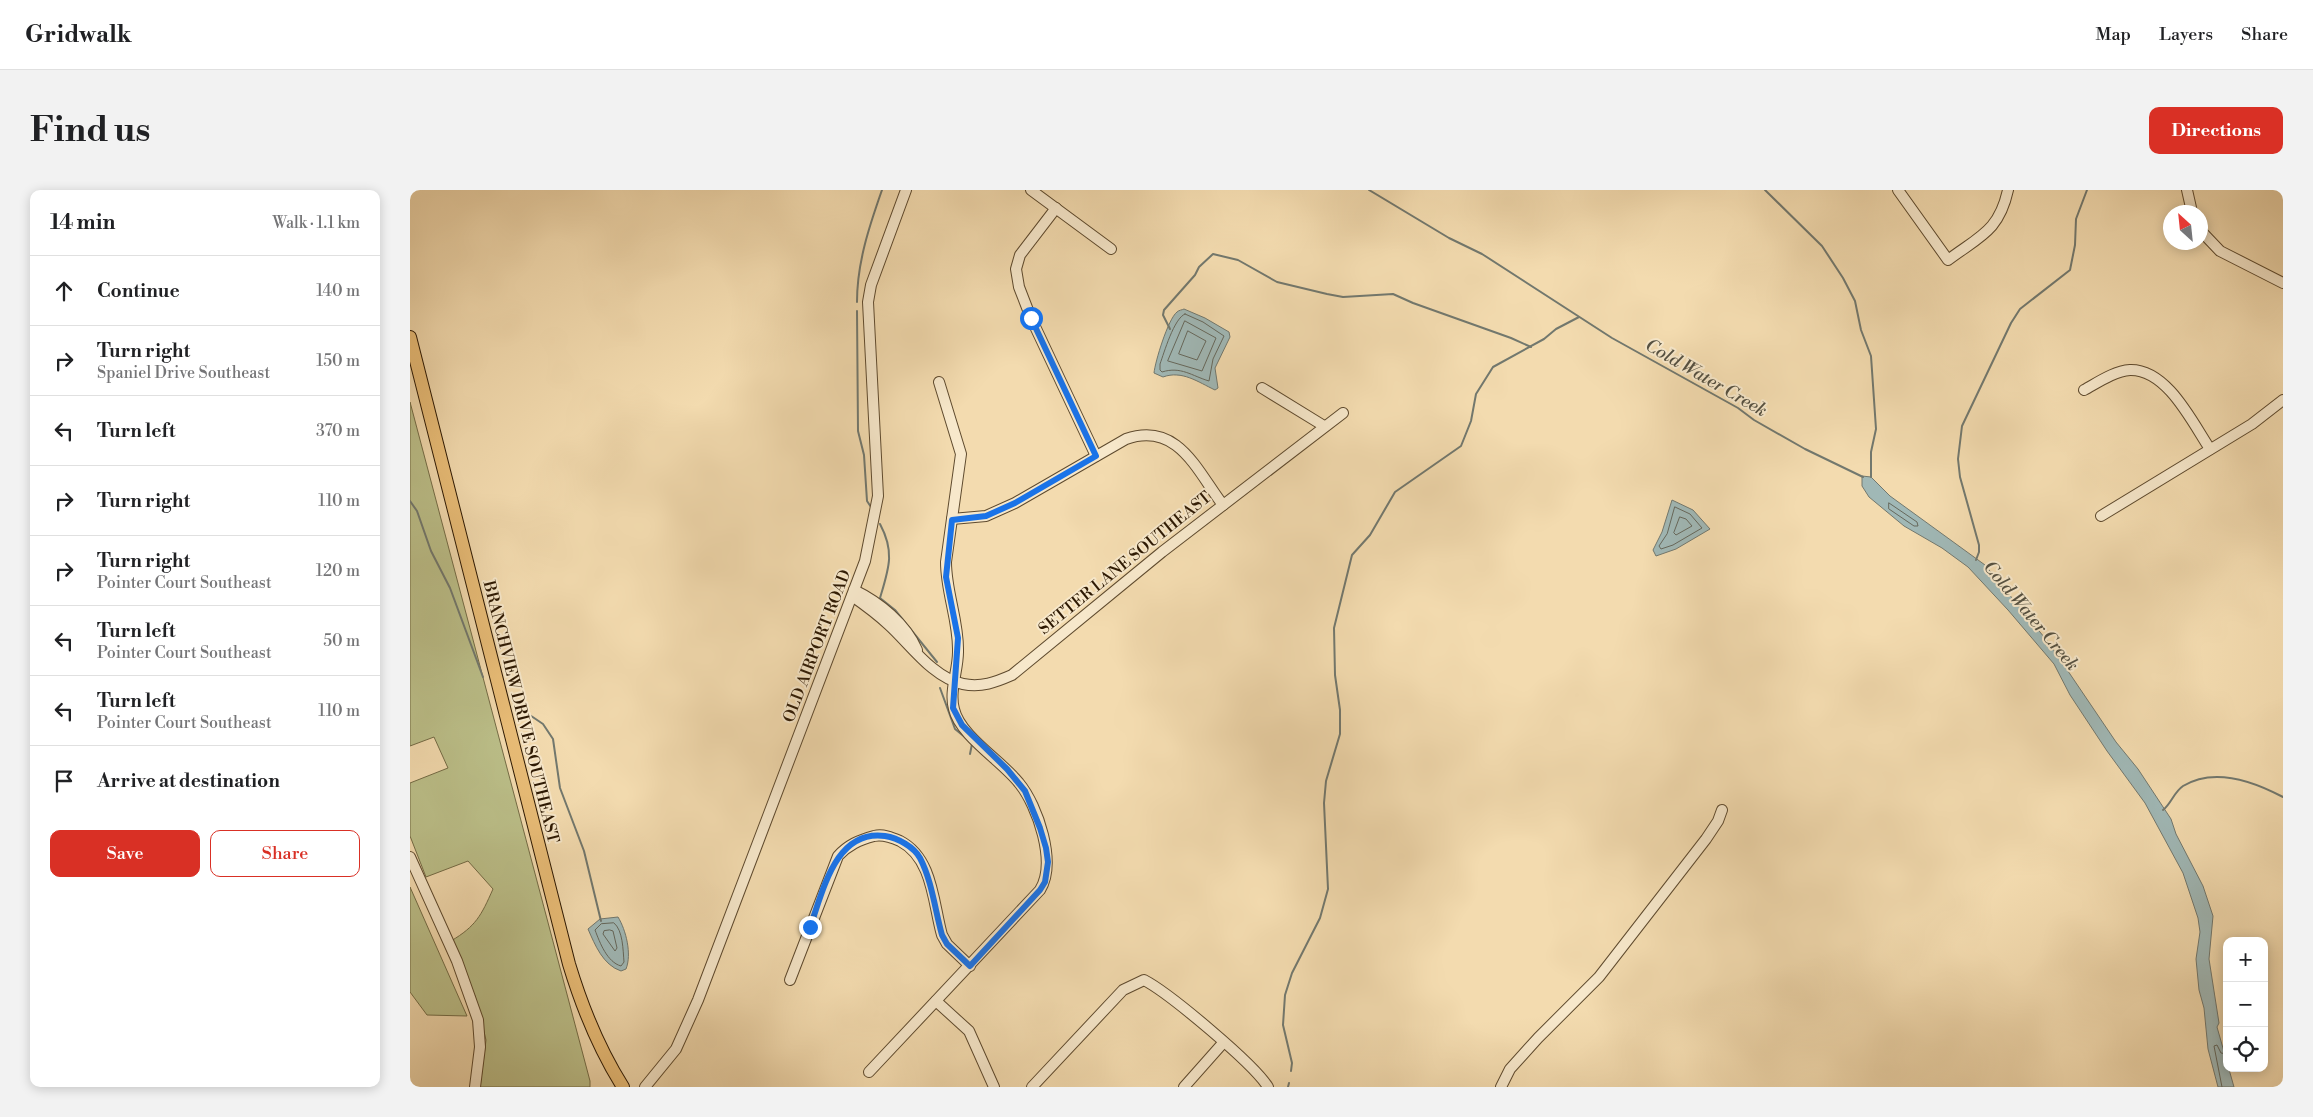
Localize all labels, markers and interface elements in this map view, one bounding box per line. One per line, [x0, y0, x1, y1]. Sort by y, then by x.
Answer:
text: Gridwalk [25, 20, 132, 50]
text: Map [2096, 23, 2131, 46]
text: Layers [2159, 23, 2213, 46]
text: Share [2241, 23, 2288, 46]
button: Directions [2149, 107, 2283, 154]
text: Find us [30, 109, 150, 152]
north arrow [2163, 205, 2208, 250]
text: 14 min [50, 210, 115, 236]
text: Walk · 1.1 km [272, 213, 360, 233]
icon: ahead [50, 277, 78, 305]
text: Continue [97, 279, 180, 303]
text: 140 m [316, 281, 360, 301]
route start [1020, 307, 1043, 330]
water label: Cold Water Creek [1641, 334, 1771, 422]
text: Turn right [97, 339, 190, 363]
icon: right [50, 347, 78, 375]
text: 150 m [316, 351, 360, 371]
text: Spaniel Drive Southeast [97, 363, 270, 383]
icon: left [50, 417, 78, 445]
text: Turn left [97, 419, 176, 443]
text: 370 m [316, 421, 360, 441]
icon: right [50, 487, 78, 515]
street label: SETTER LANE SOUTHEAST [1035, 487, 1215, 639]
text: Turn right [97, 489, 190, 513]
text: 110 m [318, 491, 360, 511]
text: Turn right [97, 549, 190, 573]
water label: Cold Water Creek [1978, 556, 2084, 676]
icon: right [50, 557, 78, 585]
text: 120 m [316, 561, 360, 581]
street label: OLD AIRPORT ROAD [779, 567, 855, 725]
text: Pointer Court Southeast [97, 573, 272, 593]
street label: BRANCHVIEW DRIVE SOUTHEAST [478, 578, 563, 845]
text: Turn left [97, 619, 176, 643]
icon: left [50, 627, 78, 655]
text: 50 m [323, 631, 360, 651]
text: Pointer Court Southeast [97, 643, 272, 663]
text: Turn left [97, 689, 176, 713]
icon: left [50, 697, 78, 725]
text: 110 m [318, 701, 360, 721]
text: Pointer Court Southeast [97, 713, 272, 733]
icon: arrive [50, 767, 78, 795]
text: Arrive at destination [97, 769, 280, 793]
button: Save [50, 830, 200, 877]
button: Share [210, 830, 360, 877]
route end [799, 916, 822, 939]
map controls [2223, 937, 2268, 1072]
button: + [2223, 937, 2268, 982]
button: − [2223, 982, 2268, 1027]
button: locate [2223, 1027, 2268, 1072]

